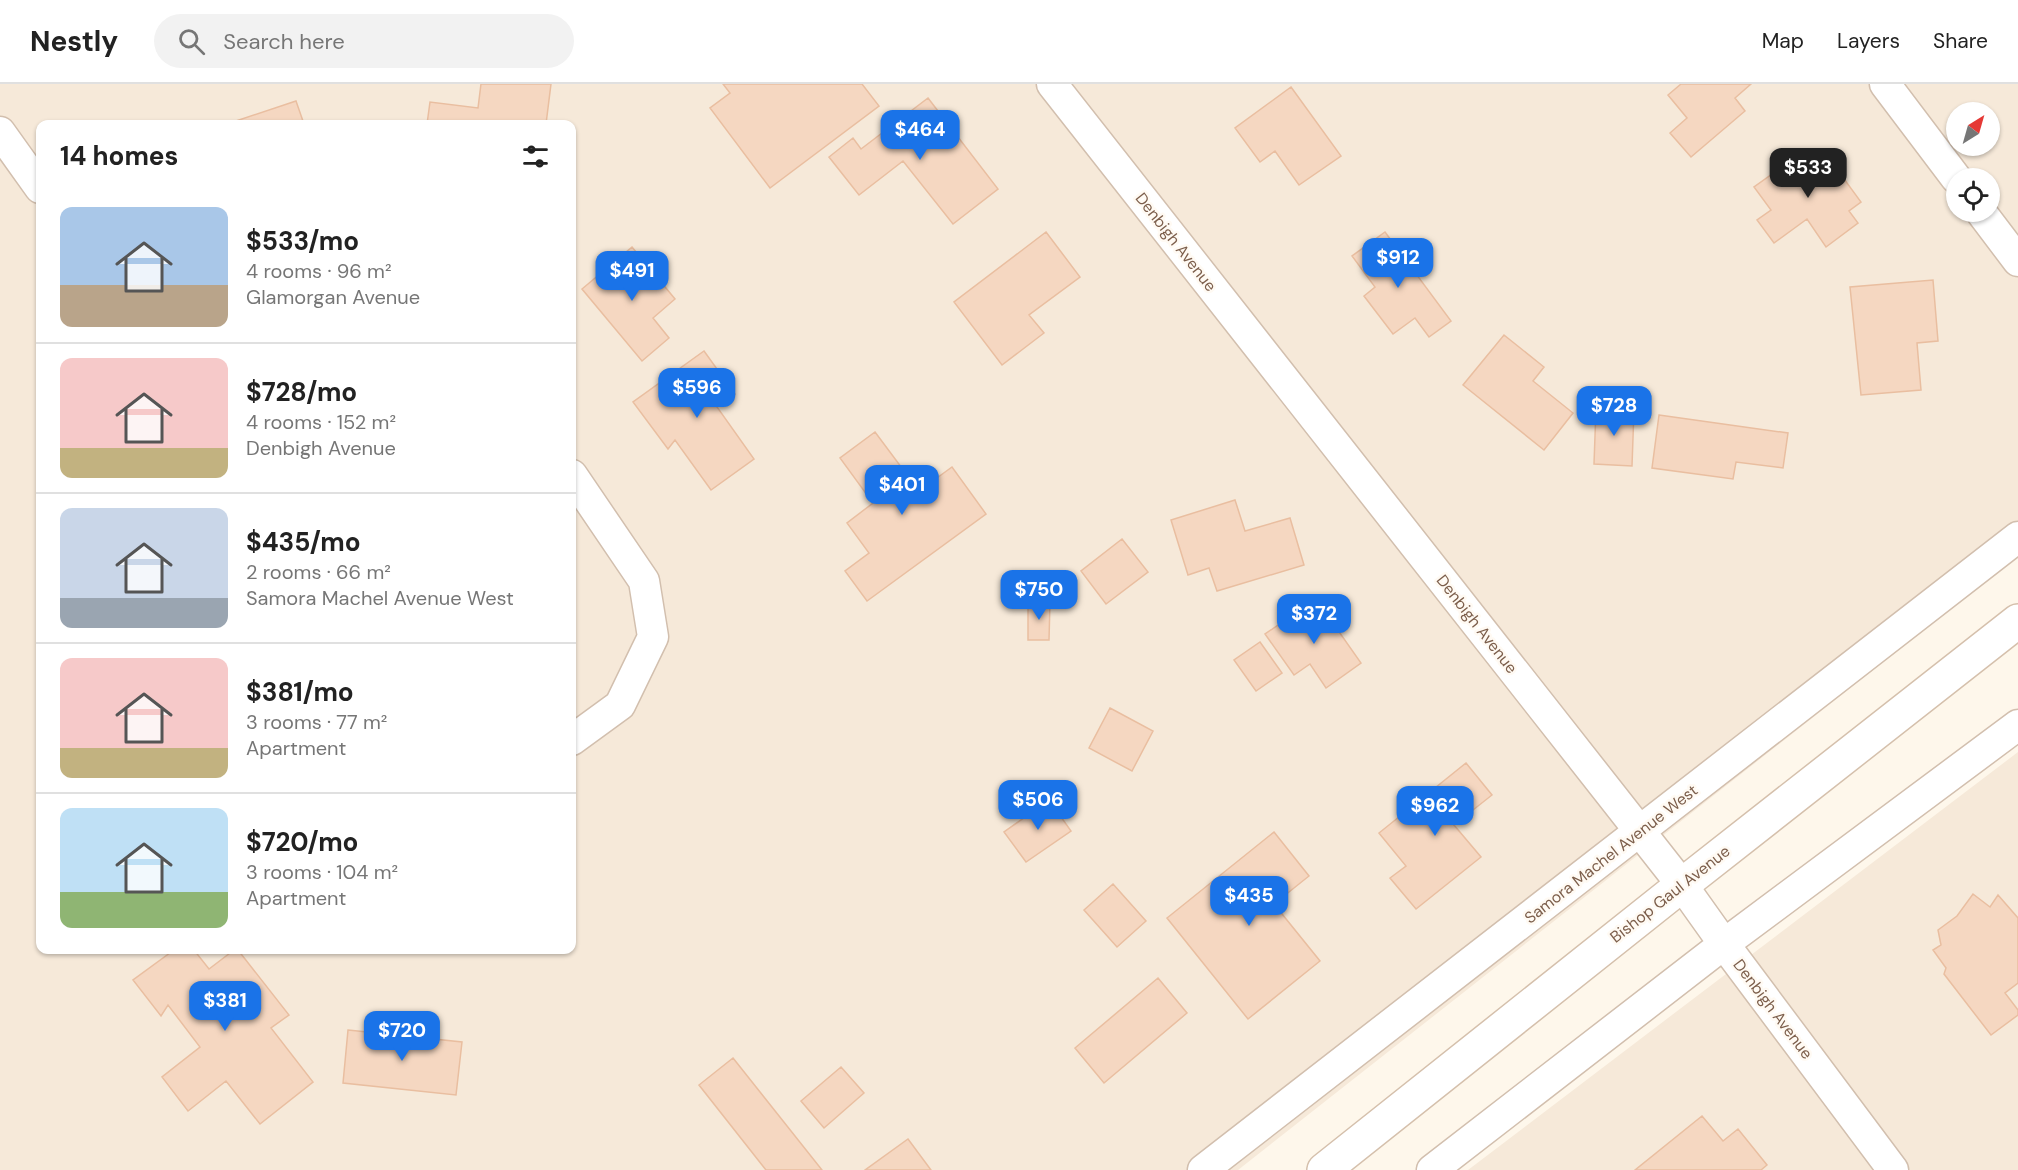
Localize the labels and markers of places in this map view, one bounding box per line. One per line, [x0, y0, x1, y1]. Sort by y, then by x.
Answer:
pin: $464 [884, 110, 956, 161]
pin: $533 [1772, 148, 1844, 199]
pin: $912 [1362, 238, 1434, 289]
pin: $491 [596, 251, 668, 302]
pin: $596 [661, 368, 733, 419]
pin: $728 [1578, 386, 1650, 437]
pin: $401 [866, 465, 938, 516]
pin: $750 [1003, 570, 1075, 621]
pin: $372 [1278, 594, 1350, 645]
pin: $506 [1002, 780, 1074, 831]
pin: $962 [1399, 786, 1471, 837]
pin: $435 [1213, 876, 1285, 927]
pin: $381 [189, 981, 261, 1032]
pin: $720 [366, 1011, 438, 1062]

